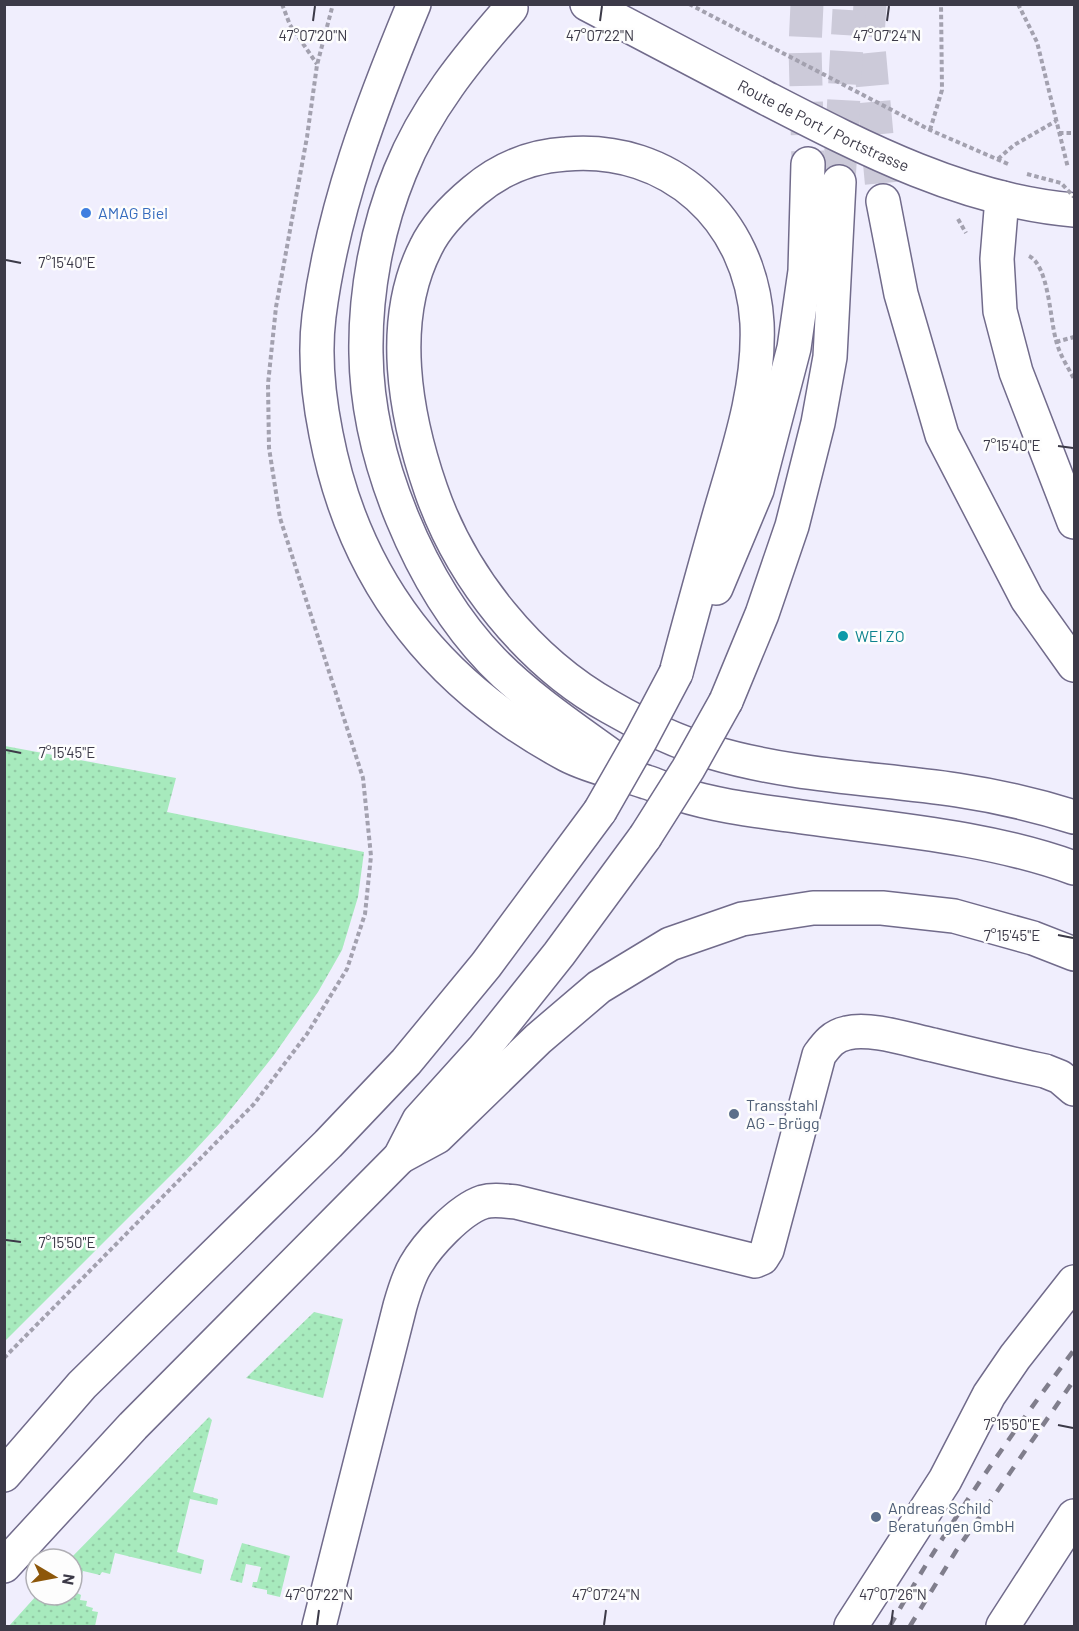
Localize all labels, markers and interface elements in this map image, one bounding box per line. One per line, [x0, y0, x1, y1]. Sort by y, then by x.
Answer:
text: 47°07'20"N [279, 26, 347, 44]
text: 47°07'22"N [566, 26, 634, 44]
text: 47°07'24"N [853, 26, 921, 44]
street label: Route de Port / Portstrasse [735, 75, 912, 175]
place label: AMAG Biel [98, 203, 168, 222]
marker: AMAG Biel [79, 206, 93, 220]
text: 7°15'40"E [38, 253, 96, 271]
text: 7°15'40"E [983, 436, 1041, 454]
place label: WEI ZO [855, 626, 905, 645]
marker: WEI ZO [836, 629, 850, 643]
text: 7°15'45"E [39, 743, 95, 761]
text: 7°15'45"E [984, 926, 1040, 944]
place label: Transstahl AG - Brügg [746, 1095, 820, 1132]
marker: Transstahl AG - Brügg [727, 1107, 741, 1121]
text: 7°15'50"E [39, 1233, 95, 1251]
text: 7°15'50"E [984, 1415, 1040, 1433]
place label: Andreas Schild Beratungen GmbH [888, 1498, 1015, 1535]
marker: Andreas Schild Beratungen GmbH [869, 1510, 883, 1524]
north arrow [24, 1547, 84, 1607]
text: N [59, 1573, 80, 1587]
text: 47°07'22"N [285, 1585, 353, 1603]
text: 47°07'24"N [572, 1585, 640, 1603]
text: 47°07'26"N [859, 1585, 927, 1603]

